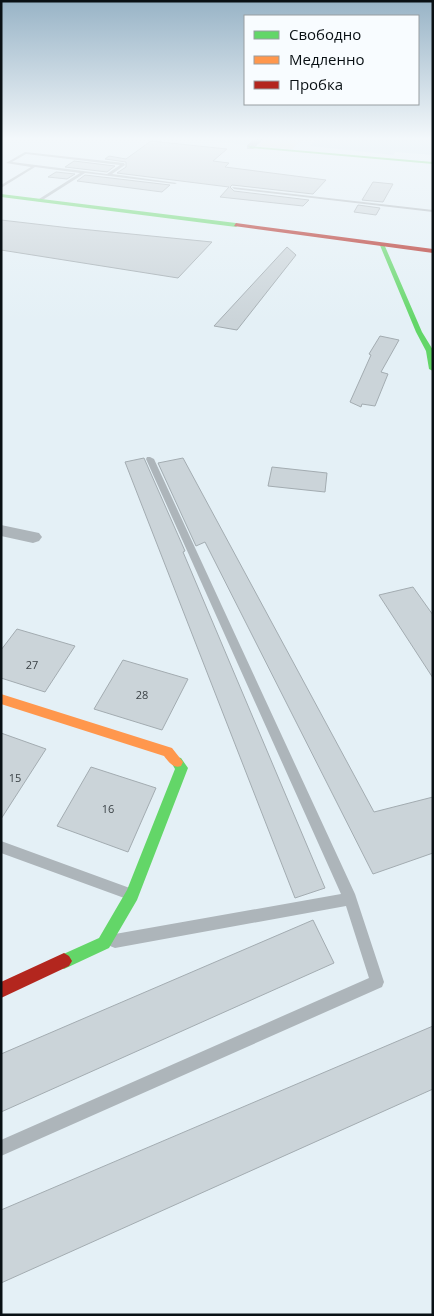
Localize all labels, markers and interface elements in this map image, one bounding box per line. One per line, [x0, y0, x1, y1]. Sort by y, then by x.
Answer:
legend [244, 15, 419, 105]
text: Свободно [289, 24, 361, 44]
text: Медленно [289, 49, 365, 69]
text: Пробка [289, 74, 343, 94]
house number: 27 [26, 657, 38, 672]
house number: 28 [136, 687, 148, 702]
house number: 15 [9, 770, 21, 785]
house number: 16 [102, 801, 114, 816]

